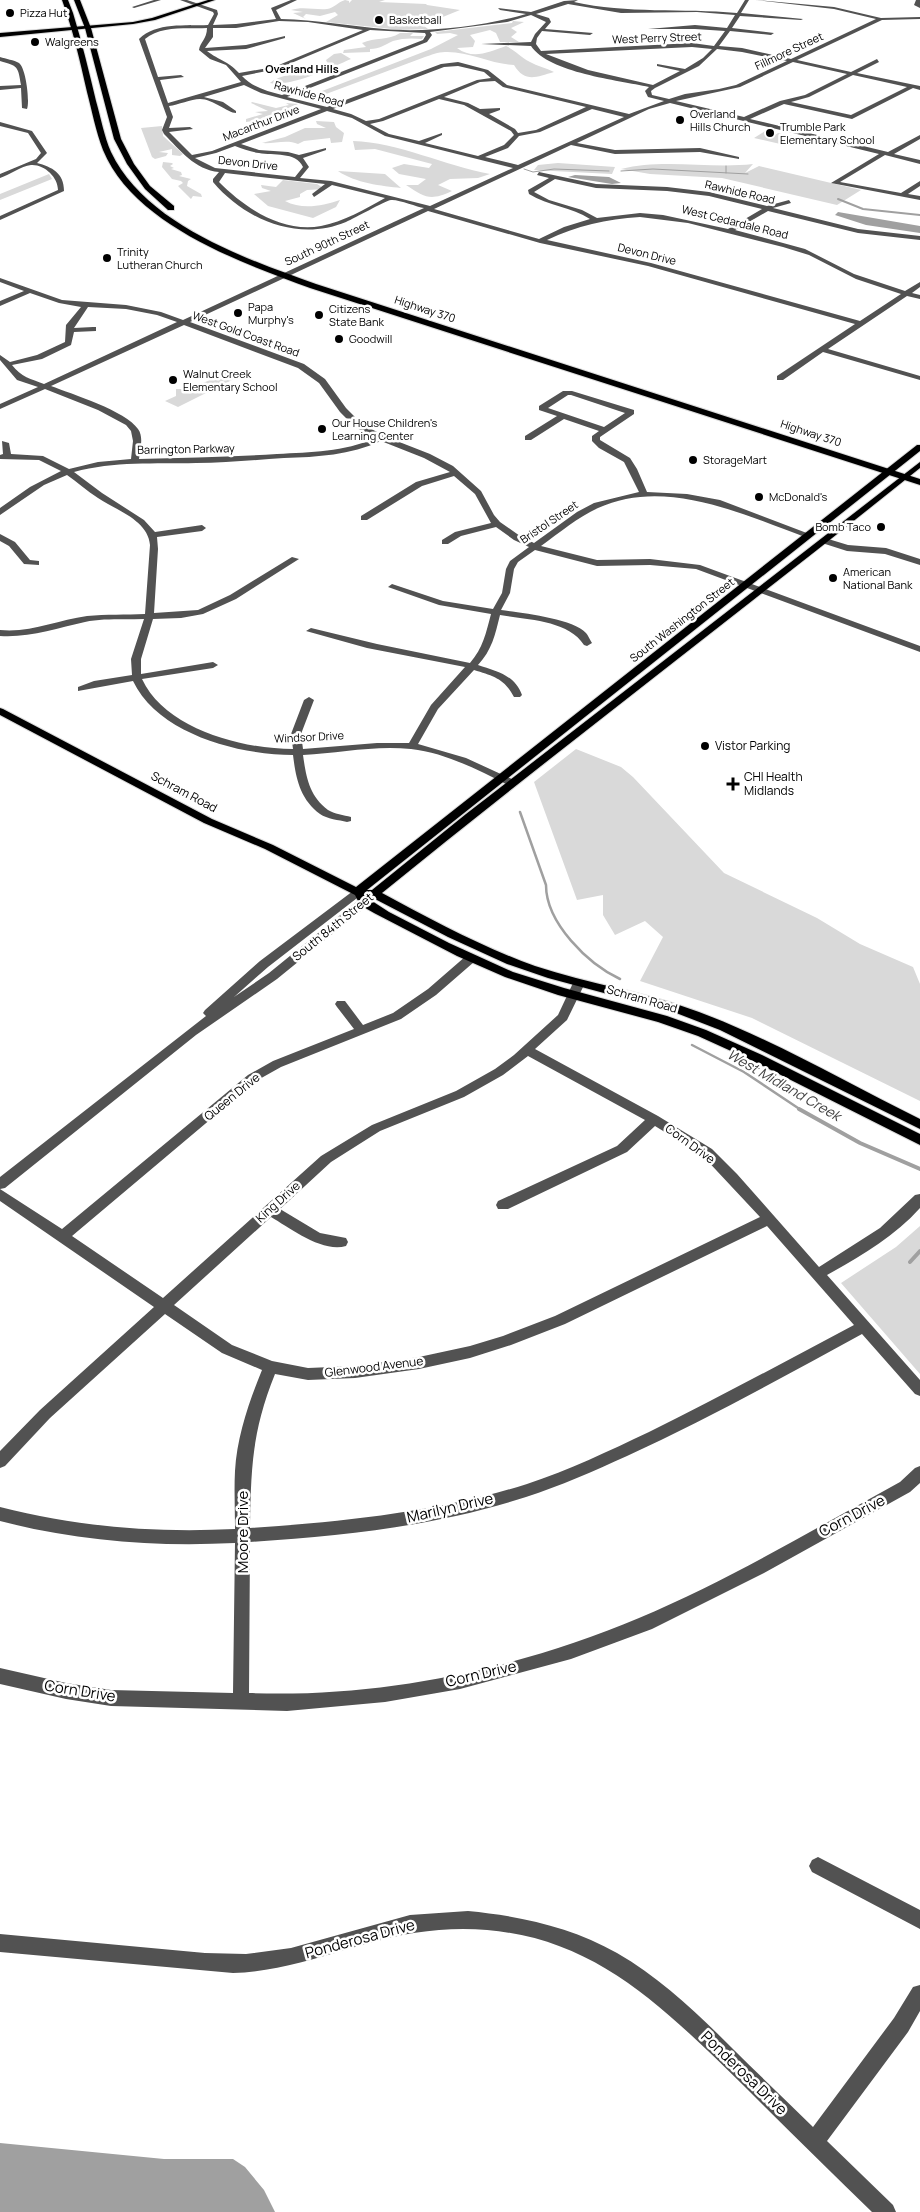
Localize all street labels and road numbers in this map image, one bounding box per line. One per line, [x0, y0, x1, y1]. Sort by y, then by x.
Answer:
street label: West Perry Street [612, 28, 702, 47]
street label: Fillmore Street [752, 28, 825, 73]
street label: Rawhide Road [273, 77, 346, 110]
street label: Macarthur Drive [220, 101, 302, 144]
street label: Devon Drive [217, 152, 279, 173]
street label: Rawhide Road [704, 176, 777, 207]
street label: West Cedardale Road [680, 201, 790, 242]
street label: South 90th Street [282, 216, 372, 269]
street label: Devon Drive [616, 239, 679, 268]
street label: Highway 370 [393, 292, 458, 325]
street label: West Gold Coast Road [191, 307, 302, 360]
street label: Highway 370 [779, 416, 844, 449]
street label: Barrington Parkway [137, 440, 235, 457]
street label: Bristol Street [517, 497, 581, 546]
street label: South Washington Street [626, 574, 737, 665]
street label: Windsor Drive [274, 727, 345, 746]
street label: Schram Road [148, 767, 220, 816]
street label: South 84th Street [289, 889, 377, 965]
street label: Schram Road [605, 980, 680, 1017]
street label: Queen Drive [200, 1069, 263, 1124]
street label: Corn Drive [662, 1120, 719, 1167]
street label: King Drive [252, 1177, 304, 1226]
street label: Glenwood Avenue [324, 1352, 424, 1381]
street label: Marilyn Drive [405, 1487, 495, 1528]
street label: Corn Drive [815, 1489, 889, 1542]
street label: Moore Drive [232, 1491, 253, 1573]
street label: Corn Drive [443, 1655, 519, 1692]
street label: Corn Drive [43, 1675, 117, 1707]
street label: Ponderosa Drive [303, 1914, 417, 1963]
street label: Ponderosa Drive [697, 2026, 792, 2120]

